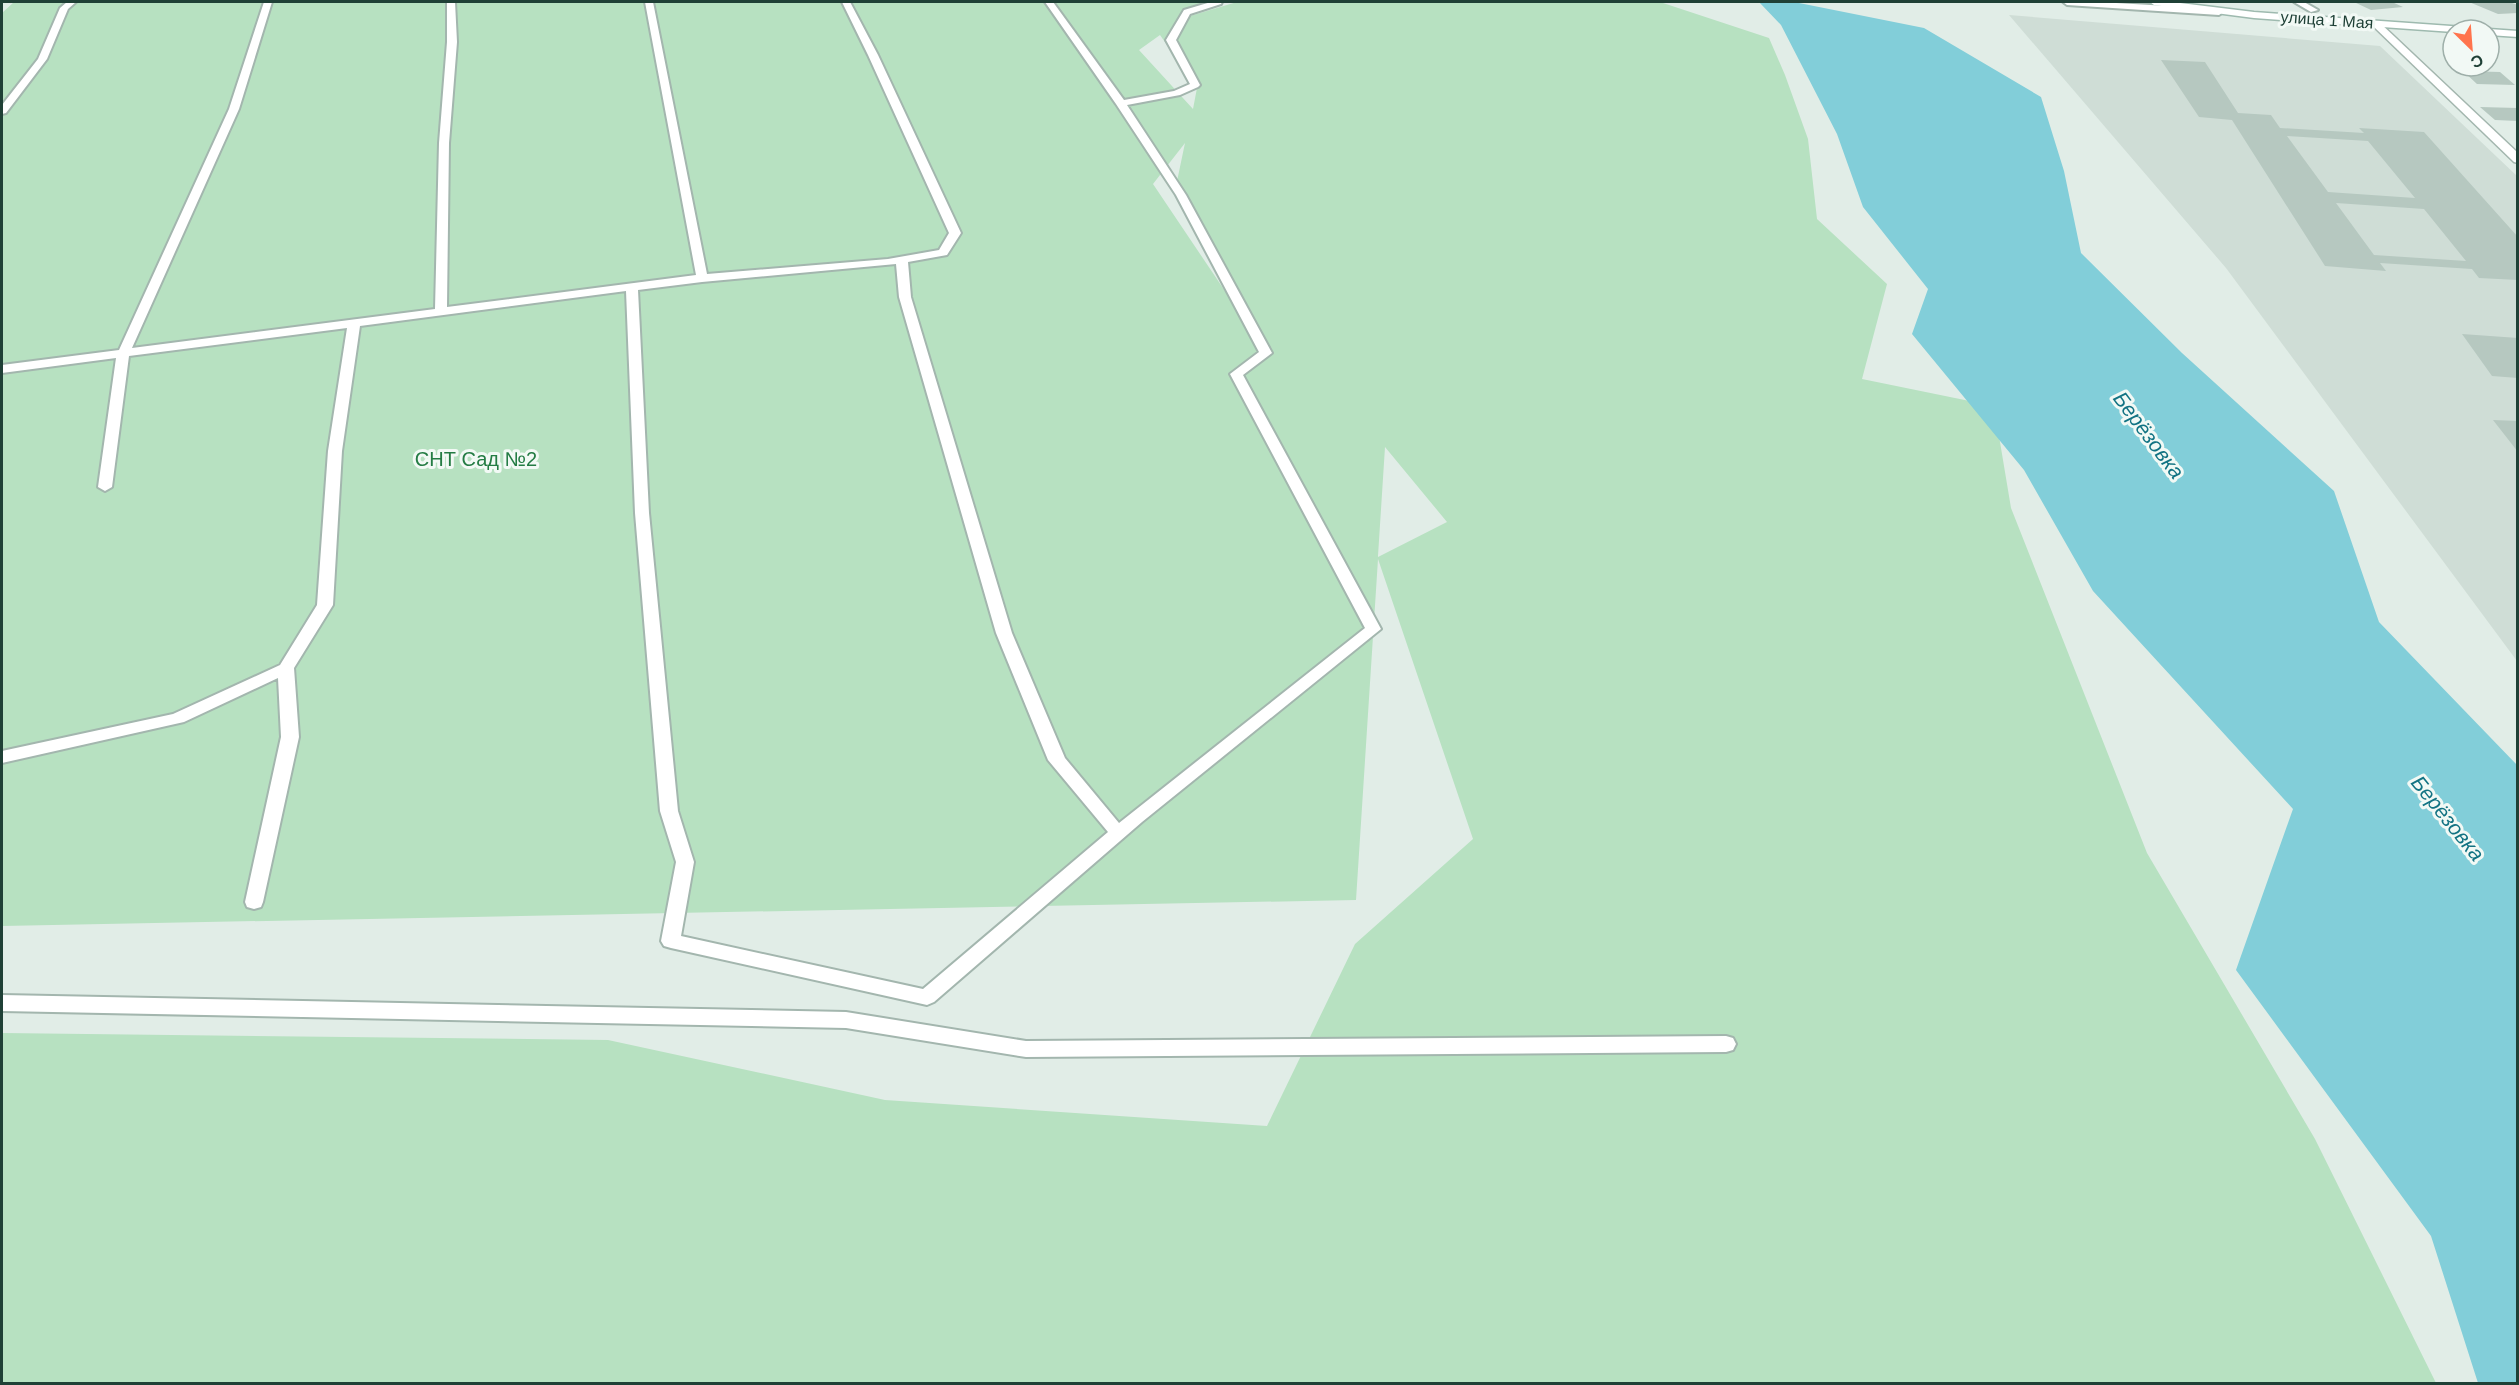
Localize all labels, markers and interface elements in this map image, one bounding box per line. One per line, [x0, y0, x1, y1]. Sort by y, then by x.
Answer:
street label: улица 1 Мая [2280, 8, 2374, 32]
north arrow [2441, 18, 2501, 78]
text: С [2468, 51, 2486, 71]
water label: Берёзовка [2109, 387, 2189, 483]
park label: СНТ Сад №2 [415, 448, 537, 470]
water label: Берёзовка [2407, 771, 2489, 865]

